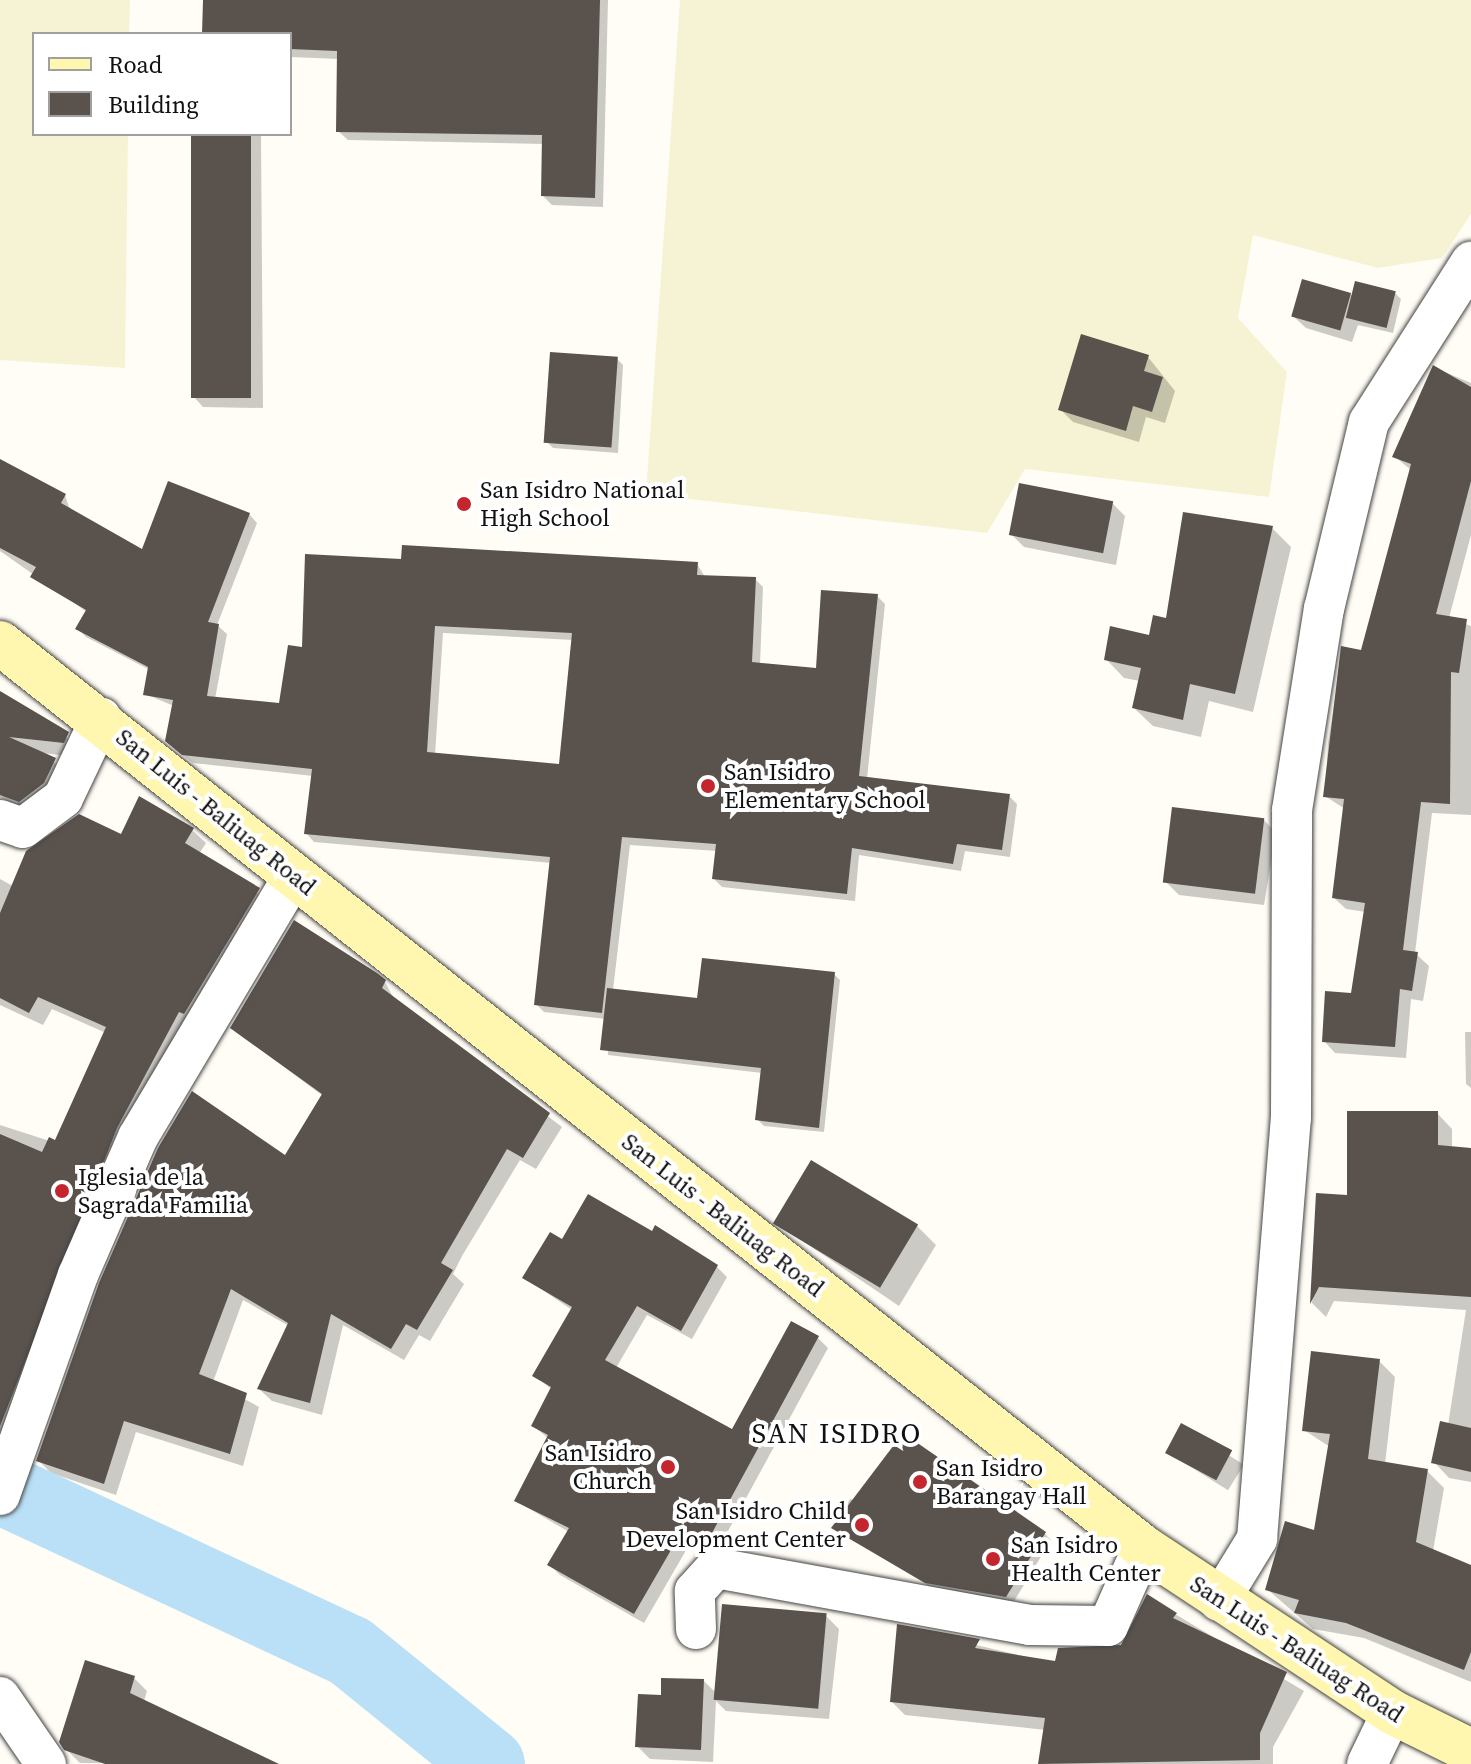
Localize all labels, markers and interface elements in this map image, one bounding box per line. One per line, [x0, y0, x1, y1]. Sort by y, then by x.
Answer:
legend [32, 32, 292, 136]
text: Road [108, 48, 162, 81]
text: Building [108, 88, 199, 121]
place label: San Isidro National High School [480, 476, 684, 532]
marker: San Isidro National High School [455, 495, 473, 513]
street label: San Luis - Baliuag Road [110, 723, 322, 901]
place label: San Isidro Elementary School [724, 758, 926, 814]
marker: San Isidro Elementary School [699, 777, 717, 795]
street label: San Luis - Baliuag Road [616, 1127, 830, 1303]
place label: Iglesia de la Sagrada Familia [78, 1163, 248, 1219]
marker: Iglesia de la Sagrada Familia [53, 1182, 71, 1200]
district label: SAN ISIDRO [752, 1416, 922, 1450]
place label: San Isidro Church [545, 1439, 652, 1495]
place label: San Isidro Barangay Hall [936, 1454, 1086, 1510]
marker: San Isidro Church [659, 1458, 677, 1476]
marker: San Isidro Barangay Hall [911, 1473, 929, 1491]
place label: San Isidro Child Development Center [626, 1497, 846, 1553]
marker: San Isidro Child Development Center [853, 1516, 871, 1534]
place label: San Isidro Health Center [1011, 1531, 1161, 1587]
marker: San Isidro Health Center [982, 1548, 1004, 1570]
street label: San Luis - Baliuag Road [1185, 1569, 1409, 1729]

